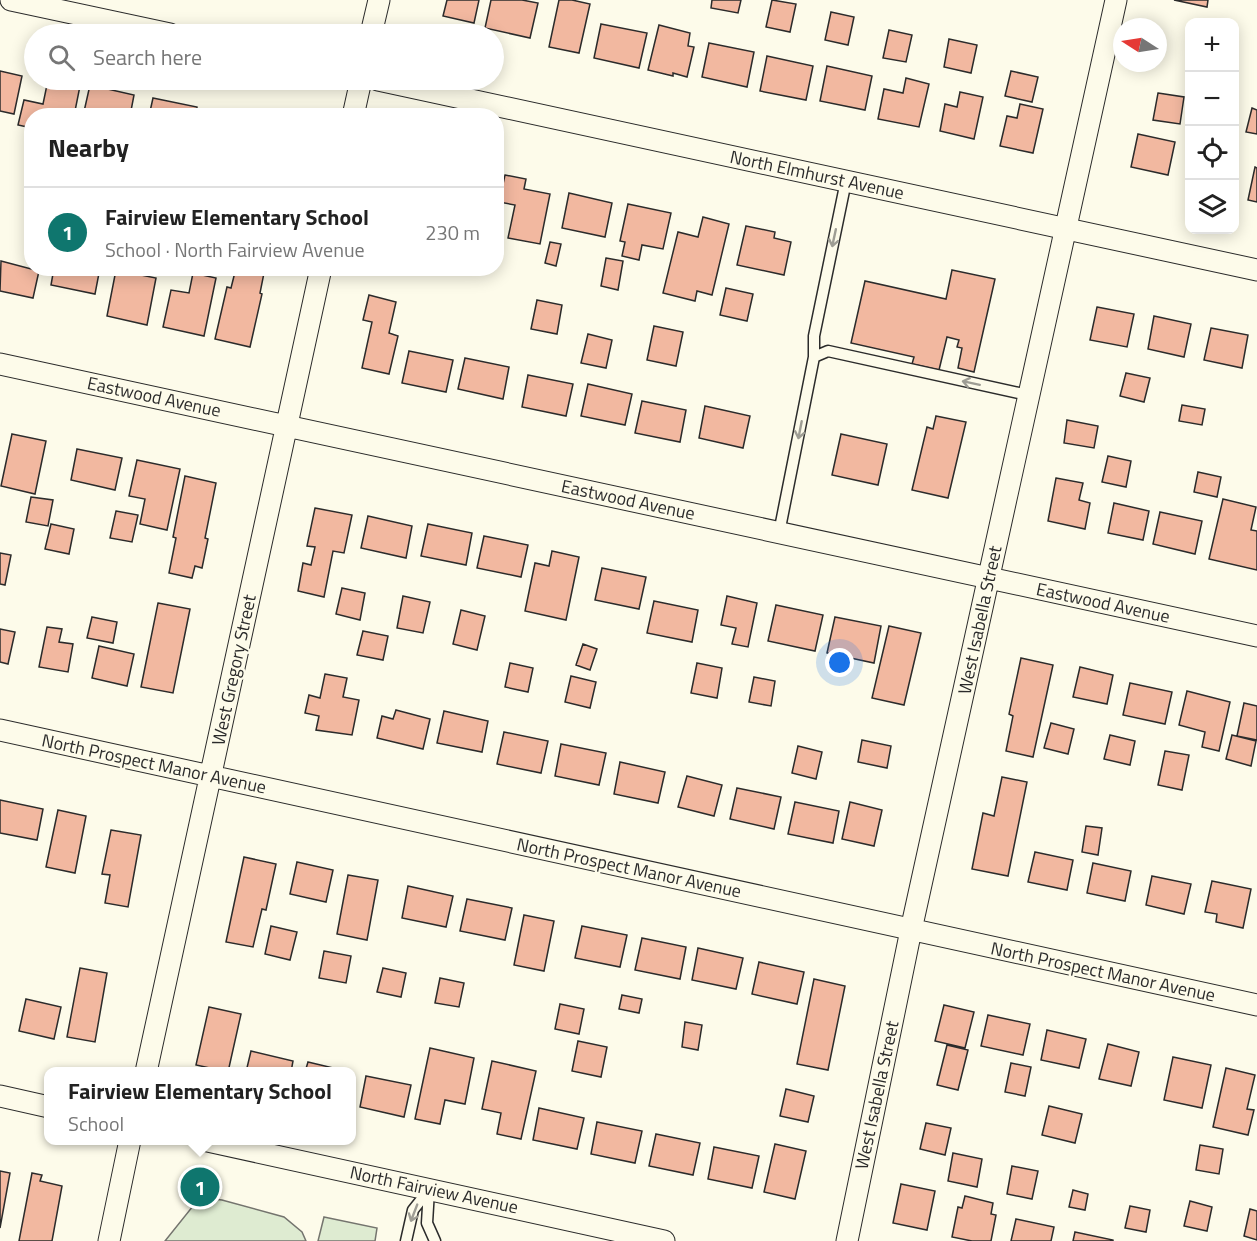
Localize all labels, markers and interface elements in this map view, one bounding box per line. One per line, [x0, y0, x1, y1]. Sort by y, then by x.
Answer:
north arrow [1113, 18, 1167, 72]
map controls [1185, 18, 1239, 234]
button: + [1185, 18, 1239, 72]
search box [24, 24, 504, 90]
text: Search here [93, 40, 202, 74]
icon: search [45, 41, 78, 74]
button: − [1185, 72, 1239, 126]
button: locate [1185, 126, 1239, 180]
text: Nearby [48, 128, 129, 167]
street label: North Elmhurst Avenue [728, 143, 907, 206]
button: layers [1185, 180, 1239, 234]
text: Fairview Elementary School [105, 200, 369, 234]
text: 1 [62, 217, 73, 248]
text: 230 m [425, 217, 480, 248]
one-way arrow [828, 228, 839, 248]
text: School · North Fairview Avenue [105, 234, 365, 265]
street label: Eastwood Avenue [85, 369, 223, 424]
one-way arrow [962, 376, 981, 388]
one-way arrow [794, 419, 805, 439]
street label: Eastwood Avenue [559, 472, 697, 527]
street label: West Isabella Street [951, 542, 1009, 697]
street label: Eastwood Avenue [1034, 575, 1172, 630]
street label: West Gregory Street [204, 591, 263, 748]
your location [825, 648, 854, 677]
street label: North Prospect Manor Avenue [39, 727, 269, 801]
street label: North Prospect Manor Avenue [514, 831, 744, 905]
street label: North Prospect Manor Avenue [988, 935, 1218, 1009]
street label: West Isabella Street [848, 1017, 906, 1172]
popup [44, 1067, 356, 1145]
text: Fairview Elementary School [68, 1074, 332, 1108]
text: School [68, 1108, 124, 1139]
street label: North Fairview Avenue [347, 1158, 521, 1221]
pin: 1 [180, 1164, 220, 1210]
one-way arrow [408, 1204, 419, 1222]

